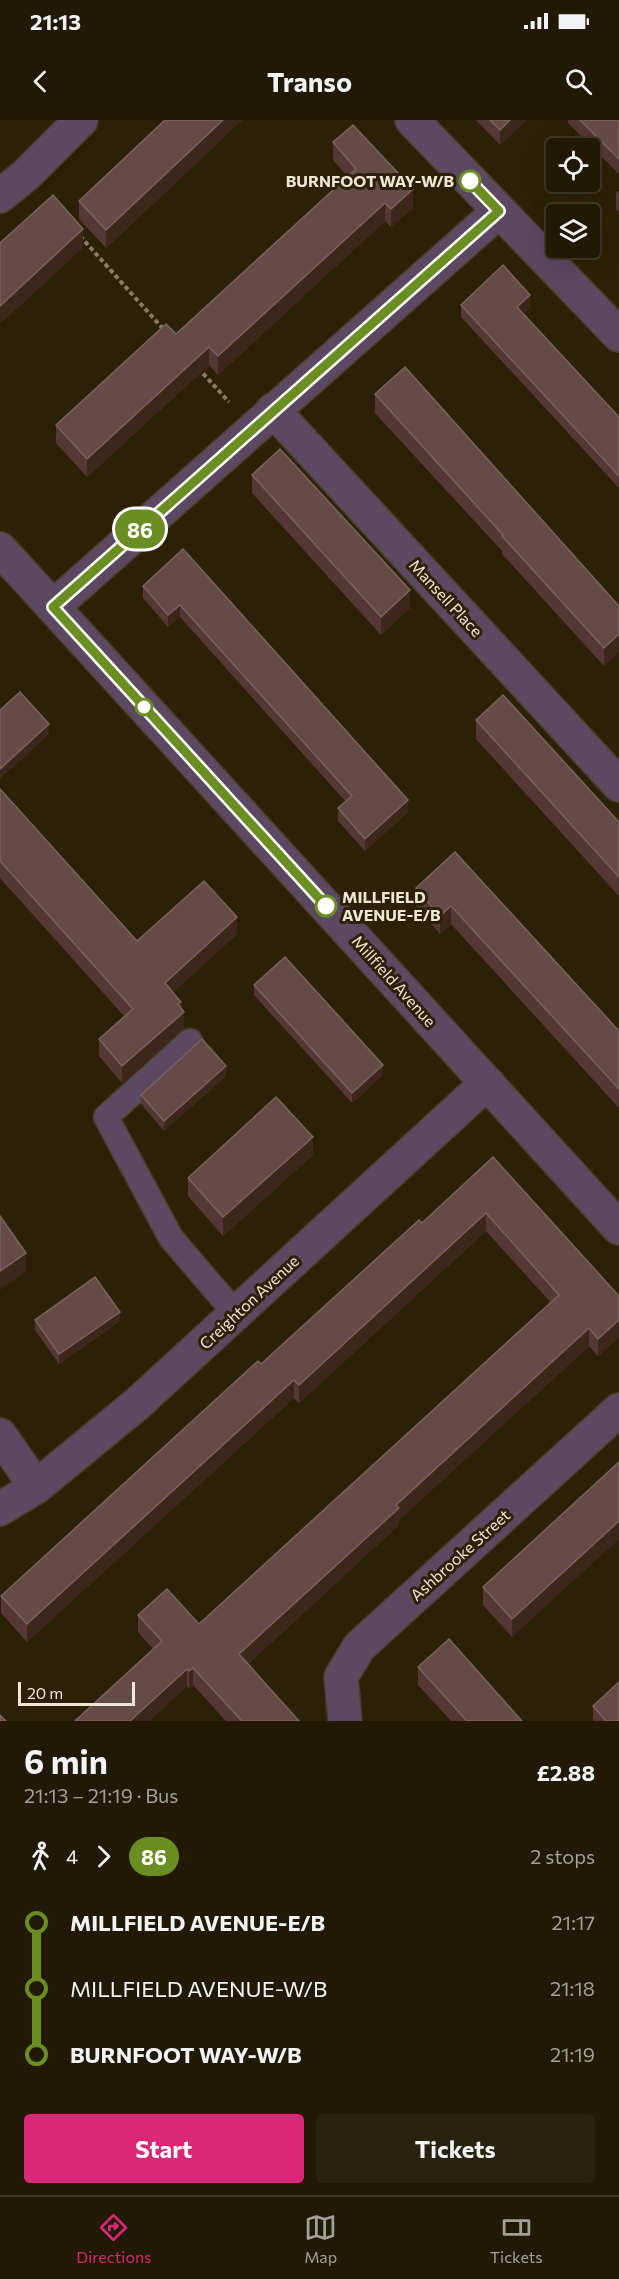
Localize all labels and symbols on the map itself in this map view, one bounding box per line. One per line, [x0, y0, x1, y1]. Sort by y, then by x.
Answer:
marker: BURNFOOT WAY-W/B [459, 170, 481, 192]
place label: BURNFOOT WAY-W/B [286, 171, 454, 190]
line badge: 86 [113, 510, 167, 548]
street label: Mansell Place [406, 555, 487, 640]
unlabelled marker [135, 698, 153, 716]
place label: MILLFIELD AVENUE-E/B [342, 887, 441, 924]
marker: MILLFIELD AVENUE-E/B [315, 895, 337, 917]
street label: Millfield Avenue [348, 931, 440, 1030]
street label: Creighton Avenue [195, 1251, 302, 1353]
street label: Ashbrooke Street [406, 1505, 514, 1604]
scale bar [18, 1679, 135, 1706]

